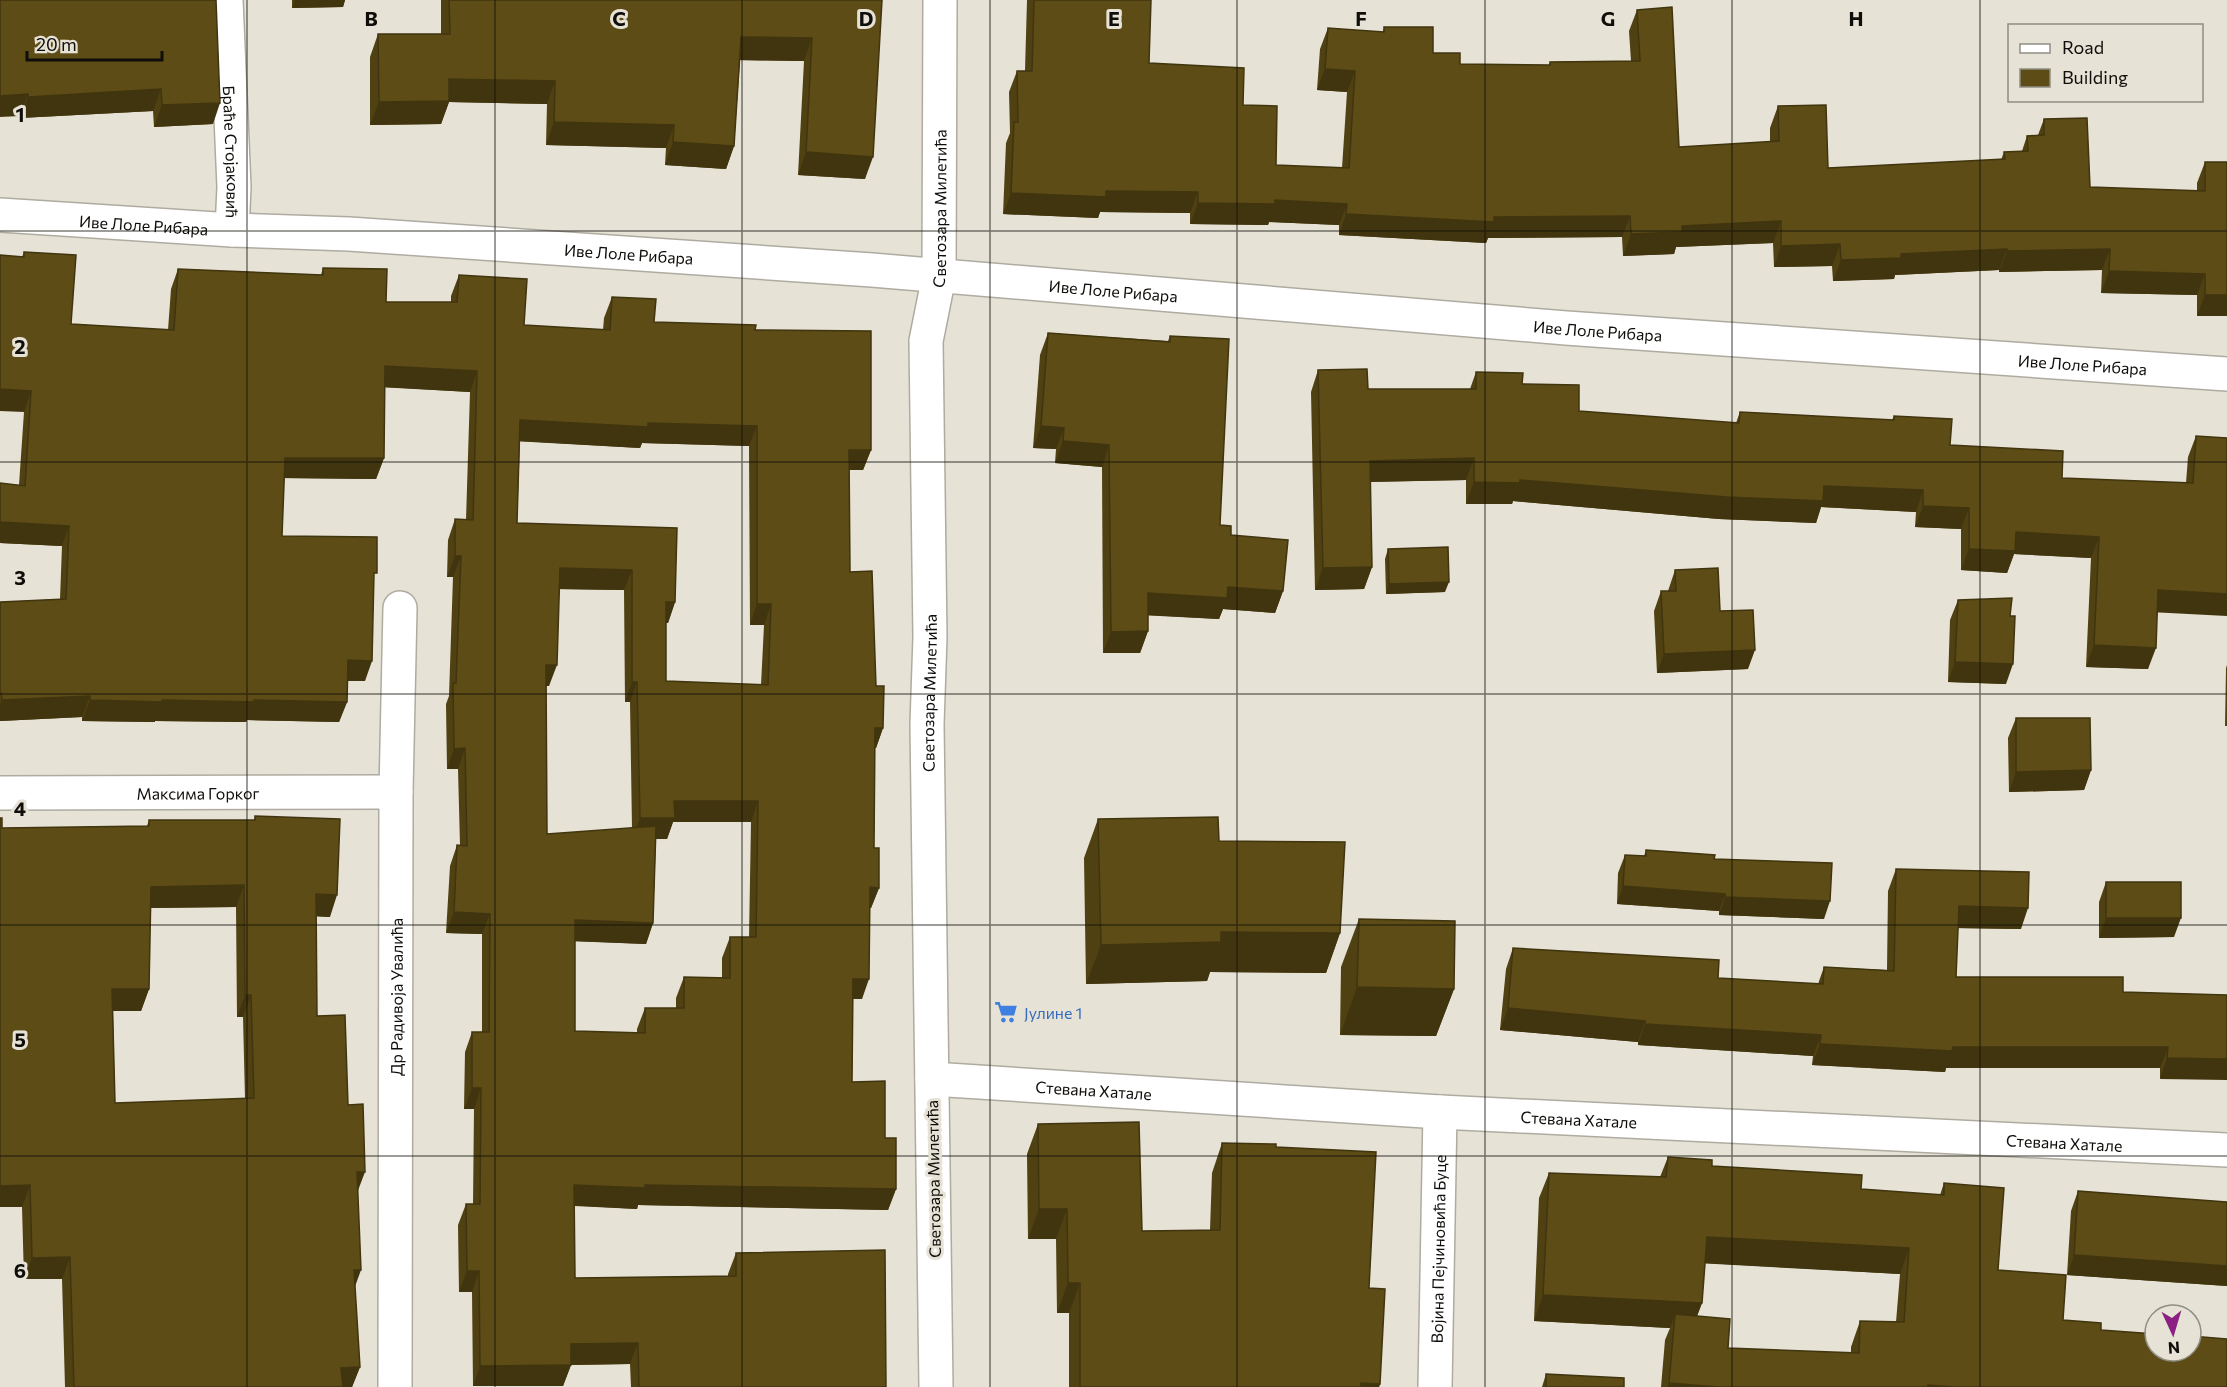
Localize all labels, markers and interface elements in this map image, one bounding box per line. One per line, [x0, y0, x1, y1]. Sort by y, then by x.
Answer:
text: B [364, 6, 378, 30]
text: C [612, 6, 626, 30]
text: D [859, 6, 873, 30]
text: E [1108, 6, 1120, 30]
text: F [1355, 6, 1367, 30]
text: G [1601, 6, 1615, 30]
text: H [1849, 6, 1864, 30]
scale bar [27, 24, 162, 62]
legend [2008, 24, 2203, 102]
text: 20 m [36, 33, 77, 55]
text: Road [2062, 36, 2104, 58]
text: Building [2062, 66, 2128, 88]
street label: Браће Стојаковић [220, 85, 244, 219]
text: 1 [15, 102, 25, 126]
street label: Светозара Милетића [927, 129, 949, 289]
street label: Иве Лоле Рибара [79, 211, 209, 238]
street label: Иве Лоле Рибара [564, 239, 694, 267]
street label: Иве Лоле Рибара [1048, 275, 1179, 305]
street label: Иве Лоле Рибара [1532, 316, 1663, 344]
text: 2 [14, 334, 26, 358]
street label: Иве Лоле Рибара [2017, 350, 2148, 378]
text: 3 [14, 565, 26, 589]
street label: Светозара Милетића [917, 614, 940, 772]
street label: Максима Горког [136, 783, 260, 802]
text: 4 [14, 796, 26, 820]
street label: Др Радивоја Увалића [386, 918, 405, 1076]
supermarket icon: Јулине 1 [993, 999, 1019, 1025]
place label: Јулине 1 [1024, 1003, 1082, 1022]
text: 5 [14, 1027, 26, 1051]
street label: Стевана Хатале [1035, 1076, 1152, 1103]
street label: Светозара Милетића [922, 1100, 944, 1258]
street label: Стевана Хатале [1520, 1106, 1637, 1131]
street label: Стевана Хатале [2006, 1130, 2123, 1154]
street label: Војина Пејчиновића Буце [1426, 1155, 1449, 1343]
text: 6 [14, 1258, 26, 1282]
north arrow [2143, 1303, 2203, 1363]
text: N [2167, 1339, 2181, 1358]

